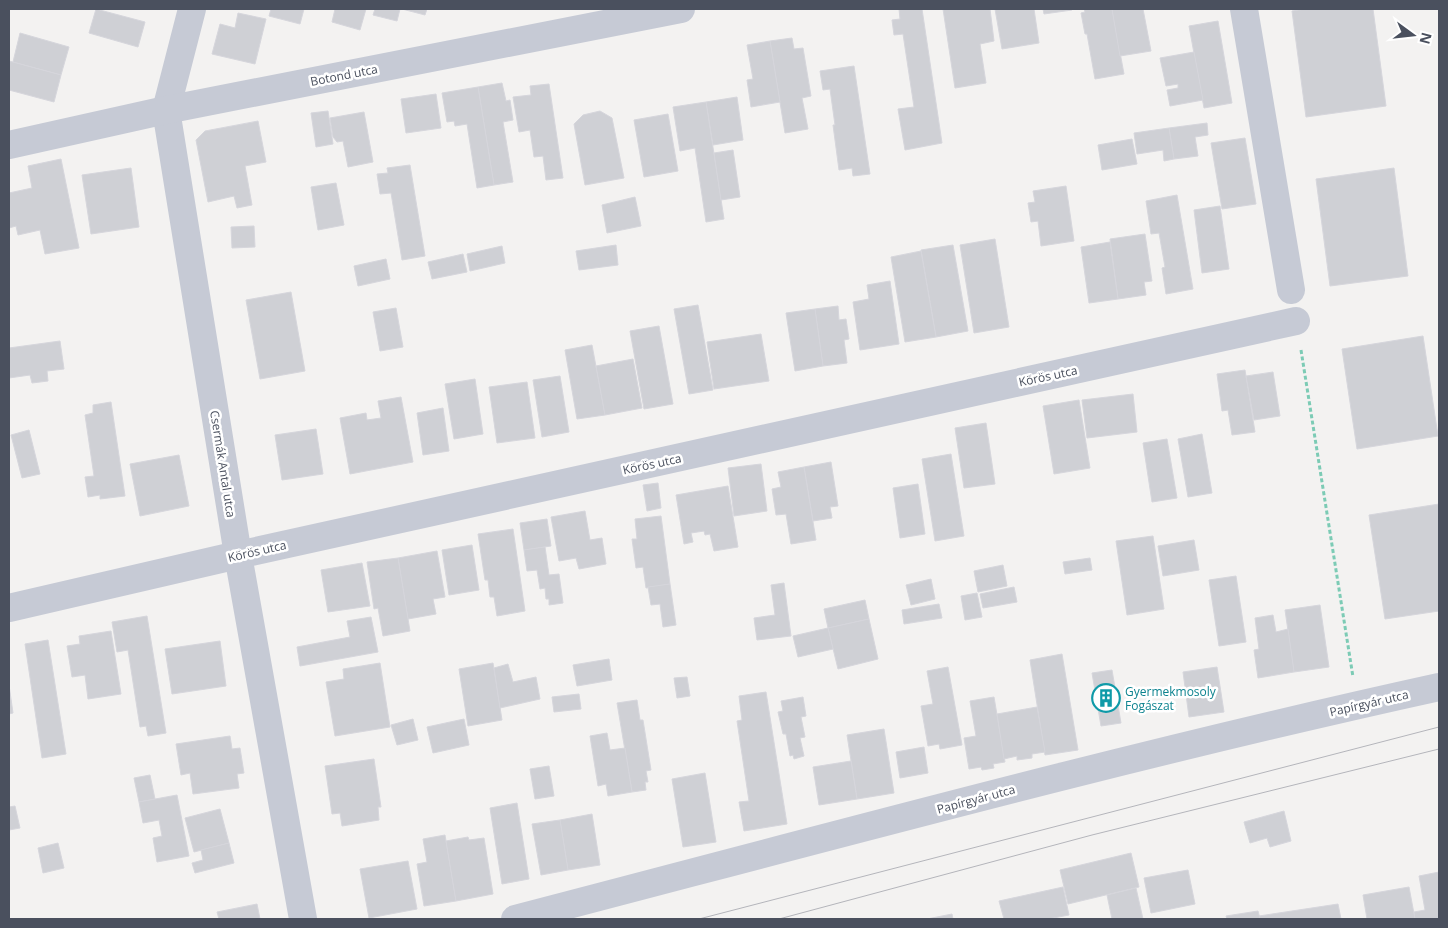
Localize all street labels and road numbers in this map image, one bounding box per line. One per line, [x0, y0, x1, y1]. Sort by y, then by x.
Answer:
street label: Botond utca [309, 60, 379, 90]
street label: Körös utca [1017, 361, 1079, 391]
street label: Csermák Antal utca [206, 409, 240, 519]
street label: Körös utca [621, 449, 683, 479]
street label: Körös utca [226, 536, 288, 566]
street label: Papírgyár utca [1328, 686, 1410, 720]
street label: Papírgyár utca [935, 780, 1017, 818]

